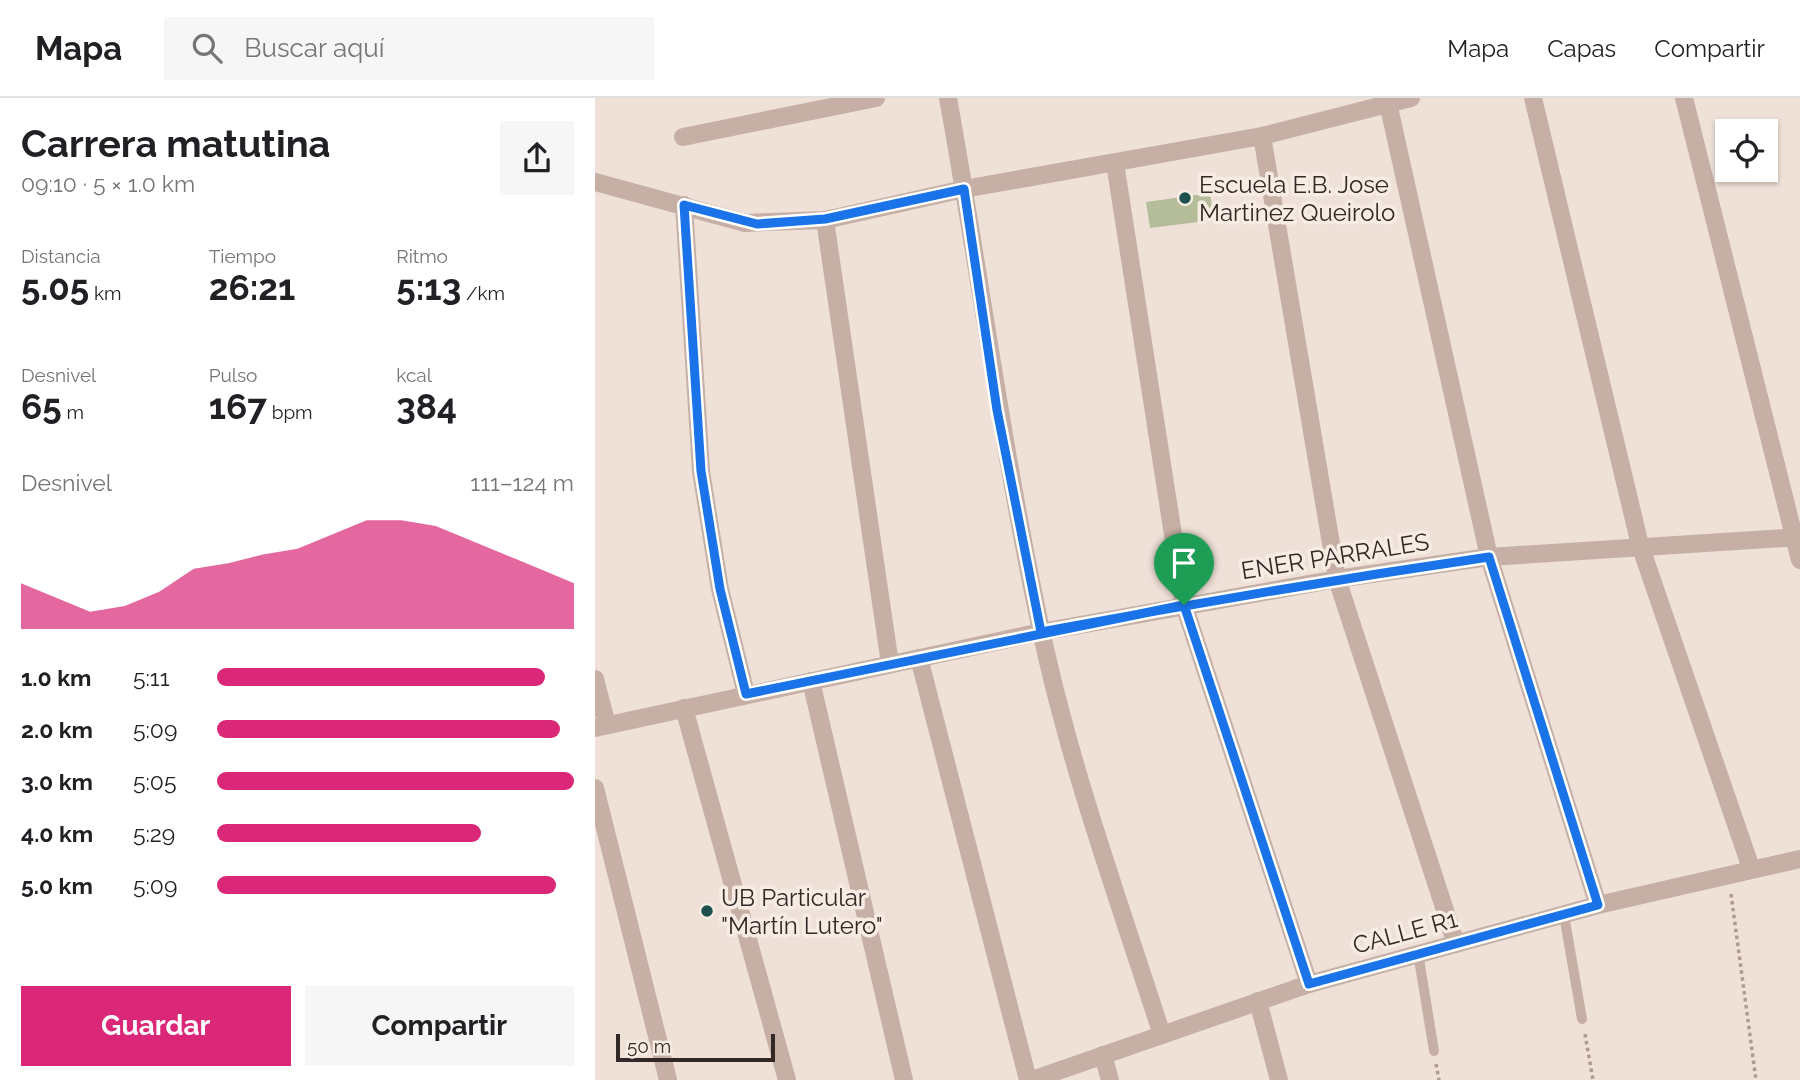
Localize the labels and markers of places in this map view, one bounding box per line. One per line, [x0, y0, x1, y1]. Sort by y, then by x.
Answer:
place label: Escuela E.B. Jose Martinez Queirolo [1199, 170, 1395, 227]
marker: Escuela E.B. Jose Martinez Queirolo [1177, 190, 1193, 206]
pin [1154, 533, 1214, 605]
place label: UB Particular "Martín Lutero" [721, 883, 883, 940]
marker: UB Particular "Martín Lutero" [699, 903, 715, 919]

